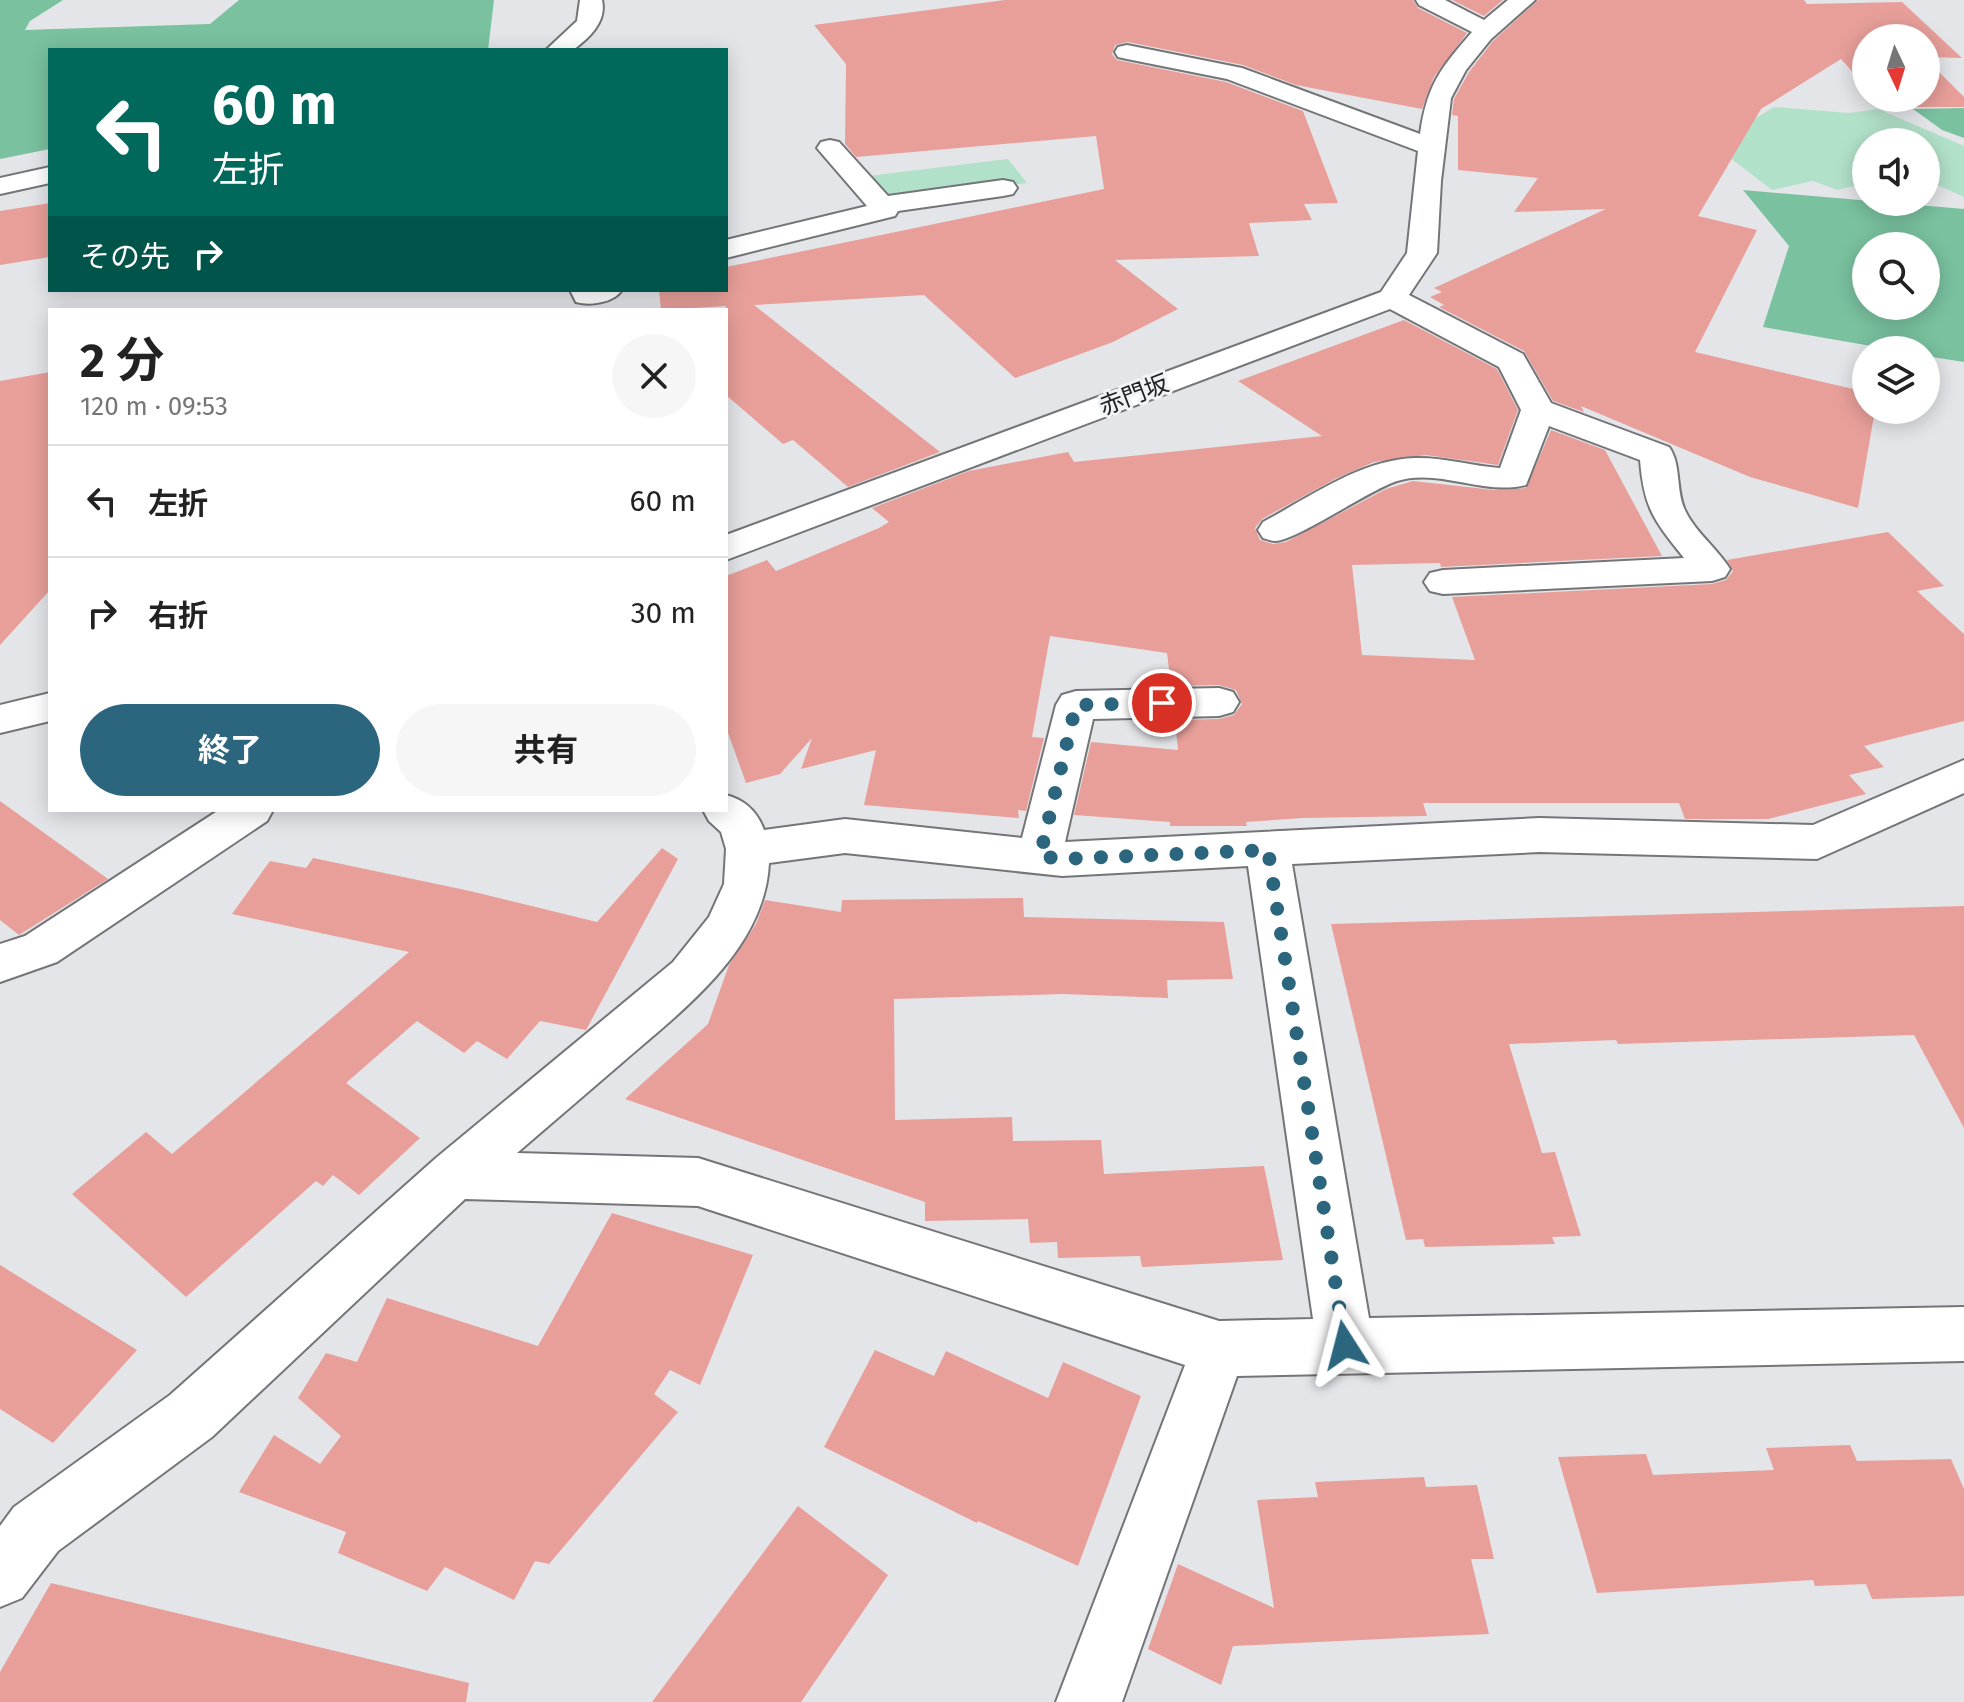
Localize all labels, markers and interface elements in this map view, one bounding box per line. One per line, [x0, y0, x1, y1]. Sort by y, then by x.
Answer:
north arrow [1852, 24, 1940, 112]
map controls [1852, 24, 1940, 424]
text: 60 m [212, 72, 337, 139]
icon: left [80, 80, 184, 184]
button: sound [1852, 128, 1940, 216]
text: 左折 [212, 148, 284, 192]
icon: right [186, 232, 230, 276]
button: search [1852, 232, 1940, 320]
text: その先 [80, 239, 170, 275]
text: 2 分 [80, 332, 164, 390]
button: close [612, 334, 696, 418]
button: layers [1852, 336, 1940, 424]
street label: 赤門坂 [1095, 369, 1173, 421]
text: 120 m · 09:53 [80, 391, 228, 422]
icon: left [80, 479, 124, 523]
text: 60 m [630, 483, 696, 519]
text: 左折 [148, 486, 208, 522]
icon: right [80, 591, 124, 635]
text: 30 m [631, 595, 696, 631]
text: 右折 [148, 598, 208, 634]
pin [1128, 669, 1196, 737]
icon: arrive [1140, 681, 1184, 725]
button: 終了 [80, 704, 380, 796]
button: 共有 [396, 704, 696, 796]
position arrow [1303, 1303, 1387, 1387]

